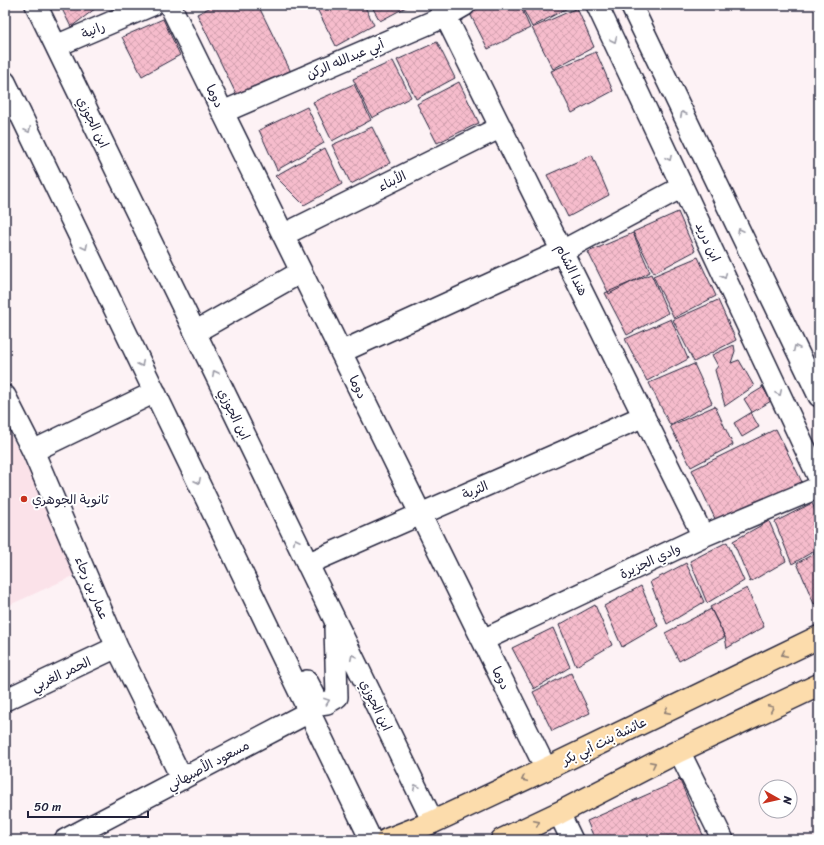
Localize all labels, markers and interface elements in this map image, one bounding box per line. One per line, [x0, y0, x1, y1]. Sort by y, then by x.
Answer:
street label: رانية [78, 15, 109, 45]
street label: أبي عبدالله الركن [302, 32, 388, 86]
one-way arrow [609, 36, 617, 44]
street label: دوما [199, 80, 231, 112]
street label: ابن الجوزي [71, 92, 115, 152]
one-way arrow [680, 111, 688, 118]
one-way arrow [23, 126, 31, 133]
one-way arrow [664, 154, 672, 161]
street label: الأبناء [374, 164, 410, 198]
street label: ابن دريد [689, 218, 727, 266]
one-way arrow [737, 228, 745, 235]
street label: هندا الشام [550, 240, 595, 300]
one-way arrow [80, 243, 88, 251]
one-way arrow [719, 271, 727, 279]
one-way arrow [793, 345, 801, 353]
one-way arrow [136, 360, 144, 368]
one-way arrow [212, 370, 220, 378]
street label: دوما [342, 371, 374, 403]
street label: ابن الجوزي [212, 384, 256, 444]
one-way arrow [774, 389, 782, 397]
street label: الثربة [458, 474, 492, 506]
one-way arrow [193, 477, 201, 485]
place label: ثانوية الجوهري [32, 488, 110, 511]
marker: ثانوية الجوهري [19, 494, 29, 504]
one-way arrow [293, 537, 301, 545]
street label: وادي الجزيرة [615, 537, 685, 585]
street label: عمار بن رجاء [68, 552, 116, 624]
one-way arrow [781, 649, 788, 657]
street label: الحمر الغربي [27, 650, 95, 698]
one-way arrow [350, 654, 358, 662]
street label: دوما [485, 662, 517, 694]
street label: ابن الجوزي [354, 675, 398, 735]
one-way arrow [324, 698, 331, 706]
one-way arrow [766, 705, 774, 713]
one-way arrow [663, 706, 671, 714]
street label: عائشة بنت أبي بكر [557, 710, 650, 772]
street label: مسعود الأصبهاني [162, 733, 254, 797]
one-way arrow [649, 762, 657, 769]
one-way arrow [521, 774, 529, 782]
north arrow [758, 779, 798, 819]
one-way arrow [413, 784, 421, 791]
scale bar [28, 793, 148, 819]
text: N [777, 794, 797, 806]
text: 50 m [34, 796, 61, 818]
one-way arrow [533, 820, 541, 828]

